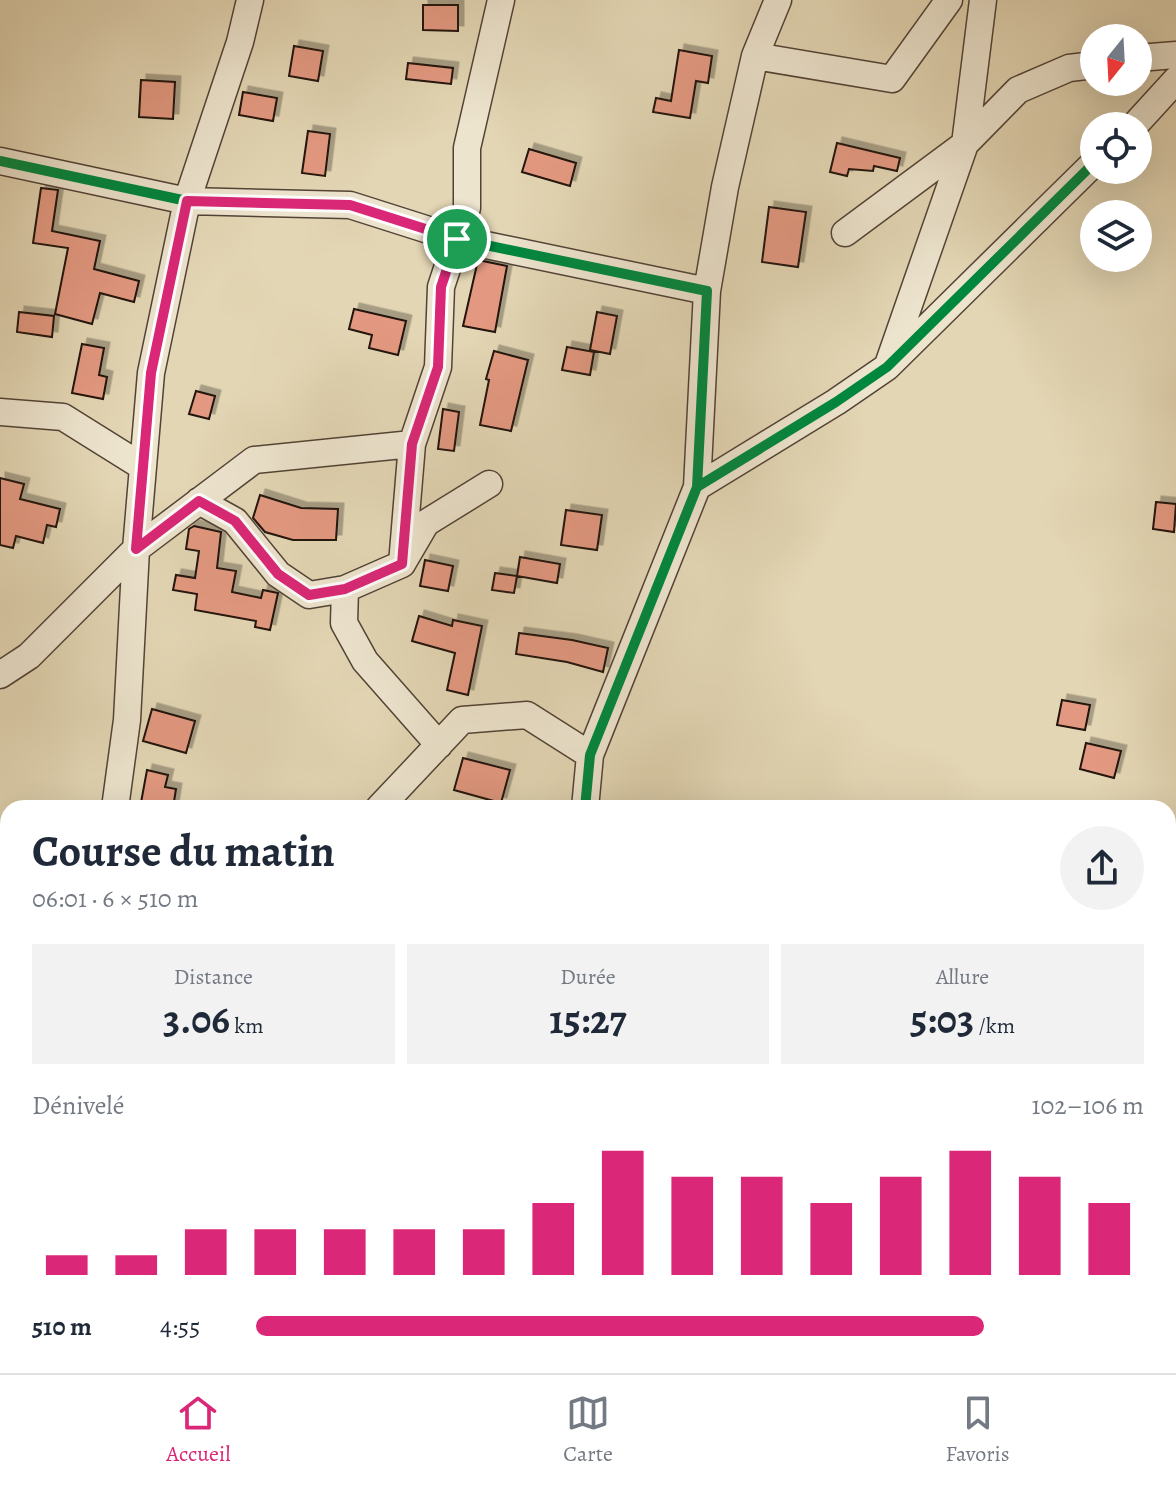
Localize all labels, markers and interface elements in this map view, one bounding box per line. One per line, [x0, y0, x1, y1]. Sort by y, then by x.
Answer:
north arrow [1080, 24, 1152, 96]
map controls [1080, 24, 1152, 272]
button: locate [1080, 112, 1152, 184]
button: layers [1080, 200, 1152, 272]
pin [423, 205, 491, 273]
icon: arrive [435, 217, 479, 261]
text: Course du matin [32, 821, 335, 881]
button: share [1060, 826, 1144, 910]
text: 06:01 · 6 × 510 m [32, 881, 198, 916]
text: Distance [174, 962, 253, 992]
text: Durée [560, 962, 616, 992]
text: Allure [936, 962, 989, 992]
text: 3.06 [163, 992, 230, 1047]
text: 15:27 [549, 992, 627, 1047]
text: 5:03 [910, 992, 974, 1047]
text: km [230, 1011, 264, 1041]
text: /km [974, 1011, 1015, 1041]
text: Dénivelé [32, 1088, 124, 1123]
text: 102–106 m [1032, 1088, 1144, 1123]
text: 510 m [32, 1309, 92, 1344]
text: 4:55 [160, 1309, 200, 1344]
tab: Accueil [166, 1391, 231, 1469]
tab: Carte [563, 1391, 613, 1469]
tab: Favoris [946, 1391, 1010, 1469]

